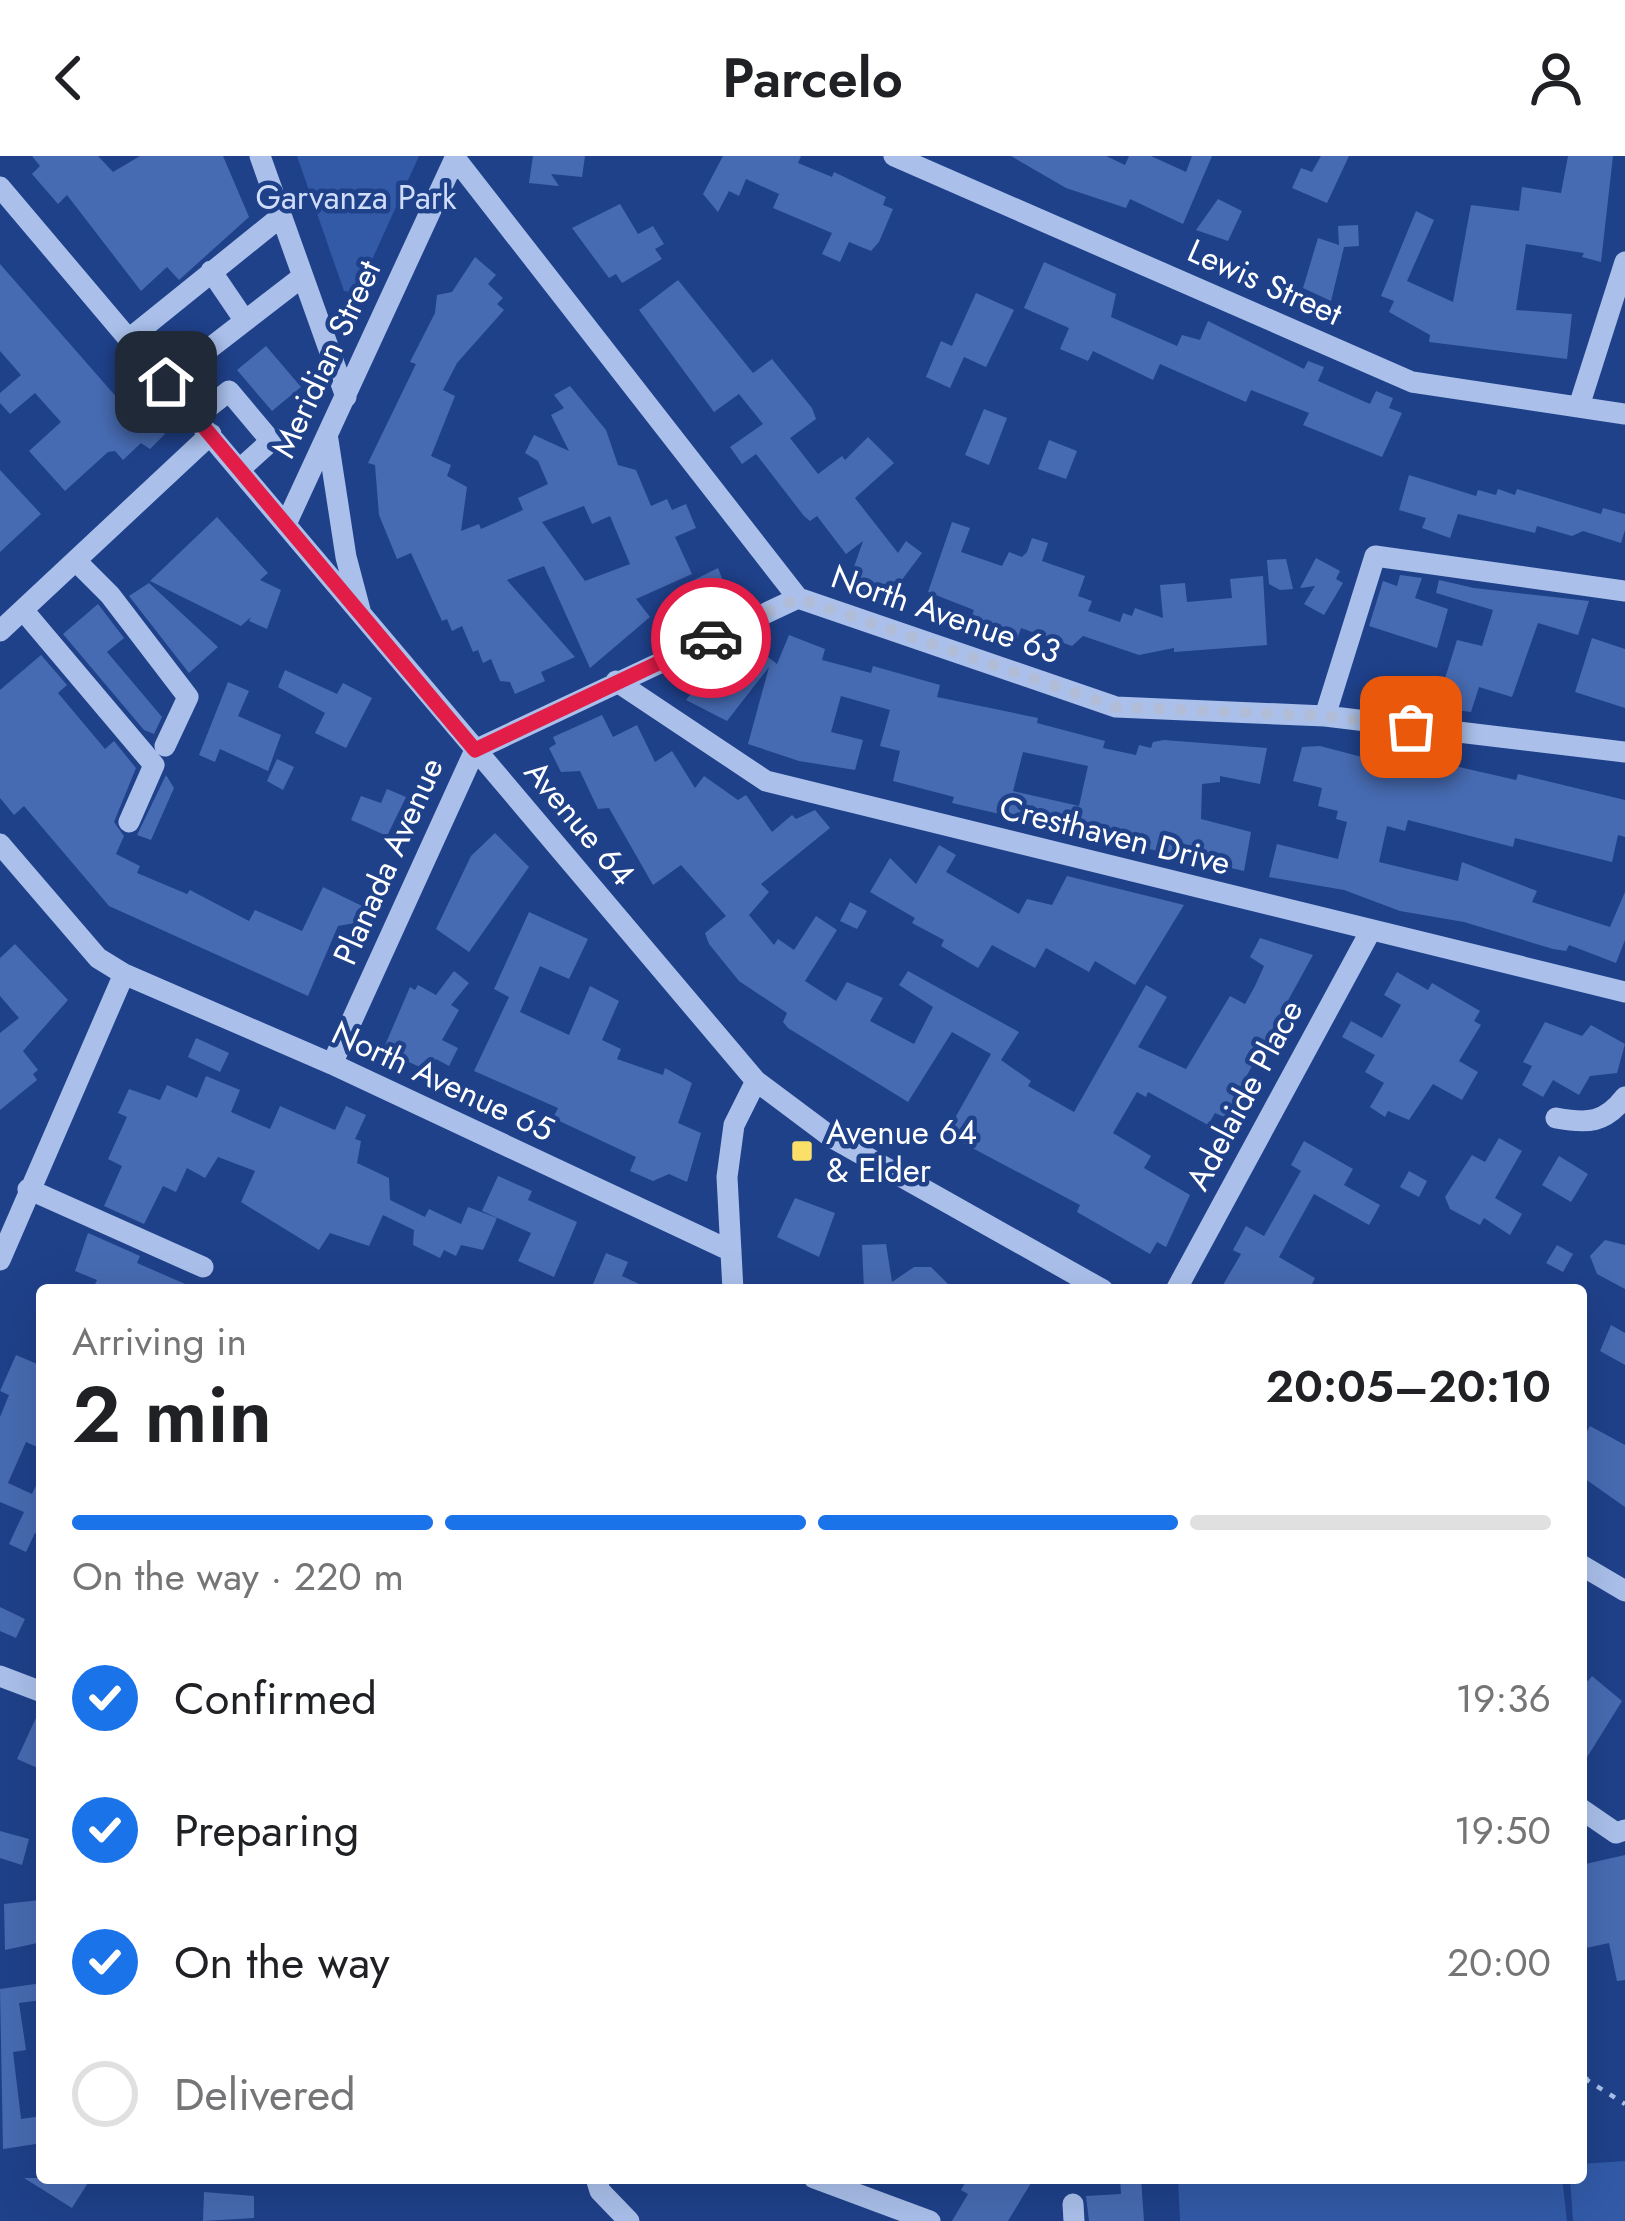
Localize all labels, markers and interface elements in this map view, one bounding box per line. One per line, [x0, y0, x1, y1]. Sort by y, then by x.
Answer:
text: Parcelo [722, 39, 903, 117]
icon: back [36, 45, 102, 111]
icon: person [1523, 45, 1589, 111]
park label: Garvanza Park [255, 174, 457, 221]
street label: Lewis Street [1180, 227, 1350, 337]
street label: Meridian Street [260, 253, 392, 465]
pin [115, 331, 217, 433]
icon: home [133, 349, 199, 415]
street label: North Avenue 63 [825, 553, 1067, 675]
courier [651, 578, 771, 698]
icon: car [678, 605, 744, 671]
pin [1360, 676, 1462, 778]
icon: bag [1378, 694, 1444, 760]
street label: Planada Avenue [321, 750, 455, 972]
street label: Avenue 64 [513, 750, 647, 896]
street label: Cresthaven Drive [995, 784, 1235, 886]
street label: Adelaide Place [1174, 991, 1314, 1199]
street label: North Avenue 65 [324, 1009, 562, 1153]
place label: Avenue 64 & Elder [826, 1109, 977, 1194]
marker: Avenue 64 & Elder [789, 1138, 815, 1164]
text: Arriving in [72, 1313, 247, 1370]
text: 20:05–20:10 [1266, 1354, 1551, 1419]
text: 2 min [72, 1359, 272, 1471]
text: On the way · 220 m [72, 1548, 404, 1605]
icon: check [72, 1665, 138, 1731]
text: Confirmed [174, 1666, 377, 1731]
text: 19:36 [1456, 1670, 1551, 1727]
icon: check [72, 1797, 138, 1863]
text: Preparing [174, 1798, 359, 1863]
text: 19:50 [1454, 1802, 1551, 1859]
icon: check [72, 1929, 138, 1995]
text: On the way [174, 1930, 390, 1995]
text: 20:00 [1447, 1934, 1551, 1991]
text: Delivered [174, 2062, 356, 2127]

